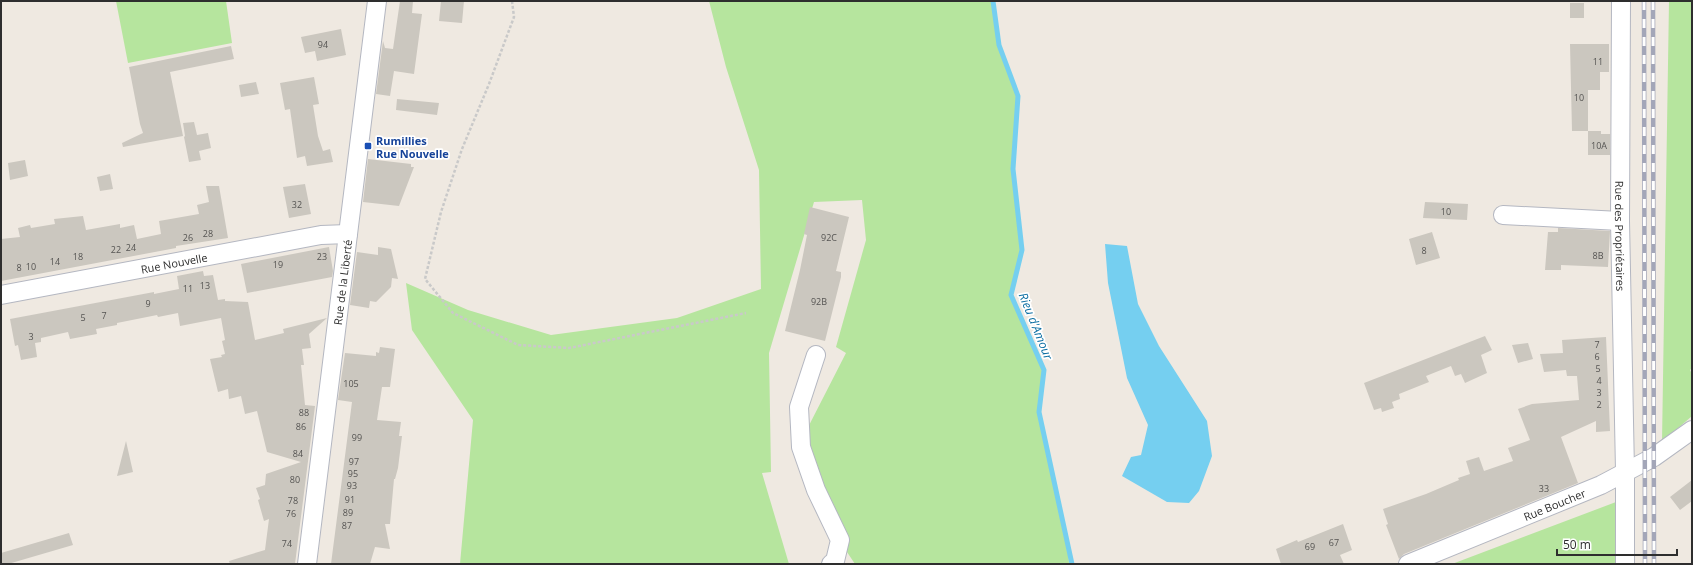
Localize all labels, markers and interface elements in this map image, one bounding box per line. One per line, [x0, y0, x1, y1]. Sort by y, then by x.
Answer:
house number: 94 [318, 38, 328, 51]
house number: 11 [1593, 55, 1603, 68]
house number: 10 [1574, 91, 1584, 104]
place label: Rumillies Rue Nouvelle [376, 133, 449, 161]
house number: 10A [1591, 139, 1607, 152]
marker: Rumillies Rue Nouvelle [363, 141, 373, 151]
street label: Rue des Propriétaires [1612, 181, 1629, 291]
house number: 32 [292, 198, 302, 211]
house number: 10 [1441, 205, 1451, 218]
house number: 28 [203, 227, 213, 240]
house number: 26 [183, 231, 193, 244]
house number: 92C [821, 231, 837, 244]
street label: Rue de la Liberté [329, 238, 355, 326]
house number: 24 [126, 241, 136, 254]
house number: 22 [111, 243, 121, 256]
house number: 8 [1421, 244, 1427, 257]
street label: Rue Nouvelle [139, 249, 209, 276]
house number: 8B [1593, 249, 1604, 262]
house number: 18 [73, 250, 83, 263]
house number: 23 [317, 250, 327, 263]
house number: 14 [50, 255, 60, 268]
house number: 19 [273, 258, 283, 271]
house number: 10 [26, 260, 36, 273]
house number: 8 [16, 261, 22, 274]
house number: 13 [200, 279, 210, 292]
house number: 11 [183, 282, 193, 295]
water label: Rieu d'Amour [1015, 290, 1058, 363]
house number: 92B [811, 295, 827, 308]
house number: 9 [145, 297, 151, 310]
house number: 7 [101, 309, 107, 322]
house number: 5 [80, 311, 86, 324]
house number: 3 [28, 330, 34, 343]
house number: 7 [1594, 338, 1600, 351]
house number: 6 [1594, 350, 1600, 363]
house number: 5 [1595, 362, 1601, 375]
house number: 4 [1596, 374, 1602, 387]
house number: 105 [343, 377, 359, 390]
house number: 3 [1596, 386, 1602, 399]
house number: 2 [1596, 398, 1602, 411]
house number: 88 [299, 406, 309, 419]
house number: 86 [296, 420, 306, 433]
house number: 99 [352, 431, 362, 444]
house number: 84 [293, 447, 303, 460]
house number: 97 [349, 455, 359, 468]
house number: 95 [348, 467, 358, 480]
house number: 80 [290, 473, 300, 486]
house number: 93 [347, 479, 357, 492]
house number: 33 [1539, 482, 1549, 495]
street label: Rue Boucher [1521, 485, 1588, 524]
house number: 91 [345, 493, 355, 506]
house number: 78 [288, 494, 298, 507]
house number: 89 [343, 506, 353, 519]
house number: 76 [286, 507, 296, 520]
house number: 87 [342, 519, 352, 532]
scale bar [1557, 531, 1677, 557]
house number: 67 [1329, 536, 1339, 549]
text: 50 m [1563, 536, 1591, 553]
house number: 74 [282, 537, 292, 550]
house number: 69 [1305, 540, 1315, 553]

